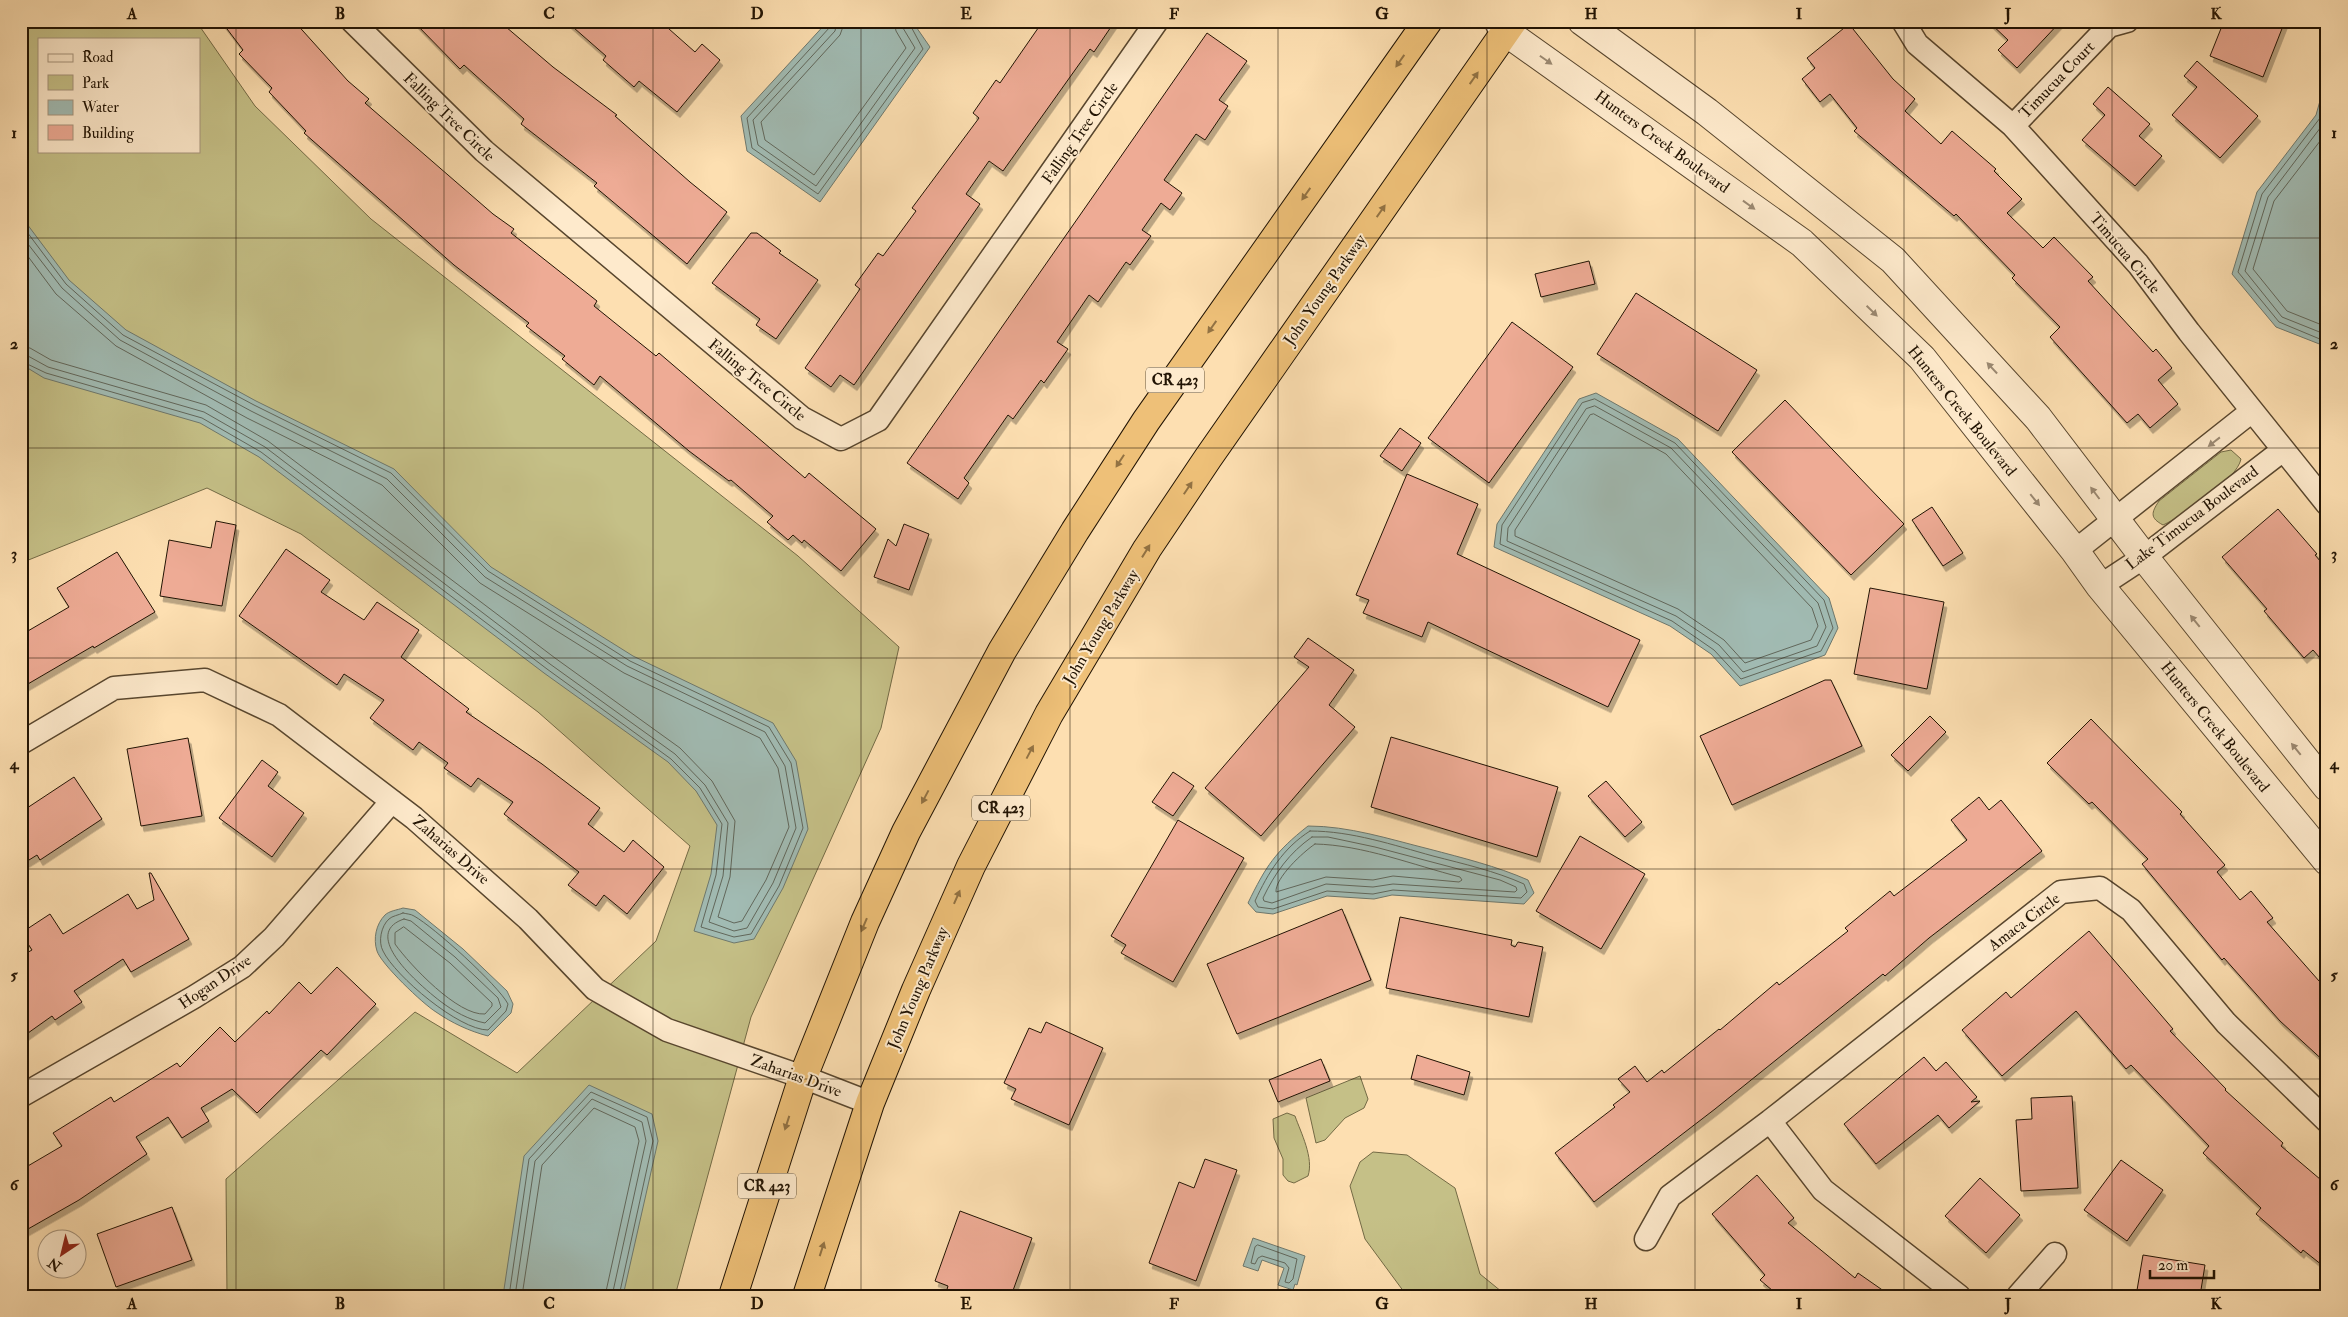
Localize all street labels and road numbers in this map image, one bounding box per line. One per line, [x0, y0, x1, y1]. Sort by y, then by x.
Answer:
street label: Timucua Court [2015, 37, 2099, 123]
street label: Falling Tree Circle [399, 68, 499, 166]
street label: Falling Tree Circle [1037, 78, 1123, 188]
street label: Hunters Creek Boulevard [1590, 86, 1734, 198]
street label: Timucua Circle [2085, 208, 2165, 298]
street label: John Young Parkway [1279, 230, 1372, 351]
street label: Falling Tree Circle [704, 335, 810, 426]
street label: Hunters Creek Boulevard [1903, 342, 2021, 480]
road number: CR 423 [1146, 368, 1204, 392]
street label: Lake Timucua Boulevard [2122, 461, 2262, 574]
street label: John Young Parkway [1058, 565, 1145, 690]
street label: Hunters Creek Boulevard [2156, 658, 2274, 796]
road number: CR 423 [972, 796, 1030, 820]
street label: Zaharias Drive [408, 811, 494, 889]
street label: Amaca Circle [1983, 888, 2064, 956]
street label: John Young Parkway [883, 923, 954, 1054]
street label: Hogan Drive [175, 950, 255, 1014]
street label: Zaharias Drive [748, 1050, 845, 1102]
road number: CR 423 [738, 1174, 796, 1198]

